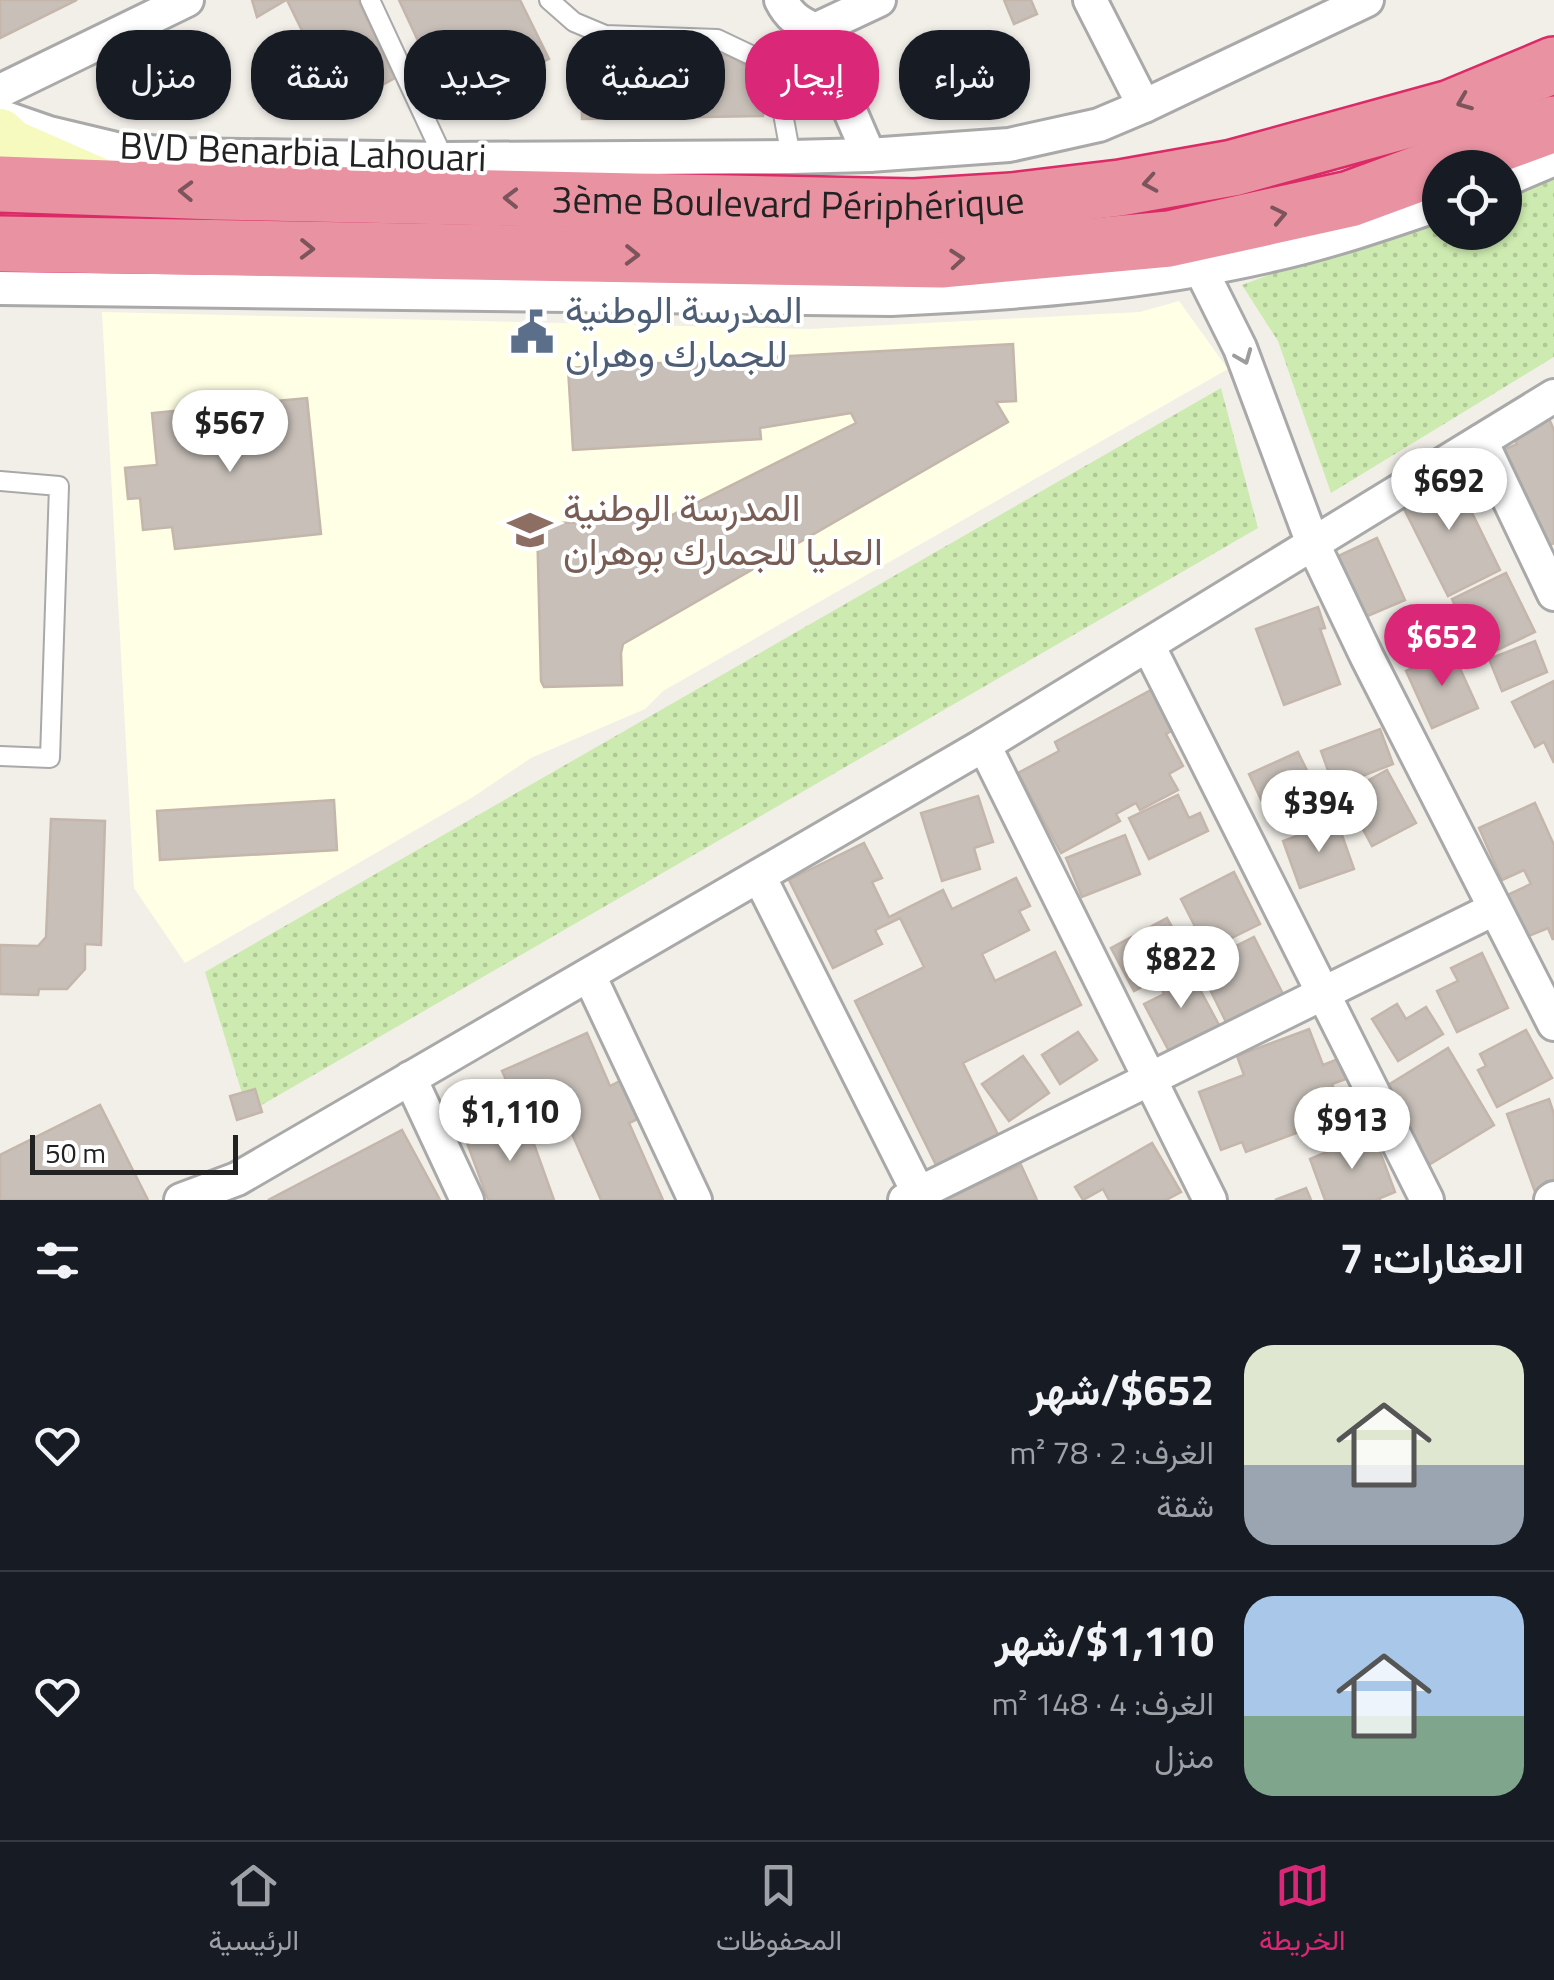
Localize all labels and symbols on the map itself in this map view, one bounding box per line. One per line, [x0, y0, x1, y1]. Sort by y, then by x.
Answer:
one-way arrow [1456, 91, 1474, 111]
street label: BVD Benarbia Lahouari [118, 116, 488, 186]
street label: 3ème Boulevard Périphérique [551, 169, 1027, 235]
one-way arrow [1141, 172, 1158, 193]
one-way arrow [178, 180, 194, 201]
one-way arrow [502, 187, 518, 209]
one-way arrow [1270, 205, 1287, 226]
one-way arrow [300, 238, 316, 260]
one-way arrow [625, 244, 641, 265]
one-way arrow [950, 248, 966, 270]
place label: المدرسة الوطنية للجمارك وهران [565, 280, 803, 382]
public building icon: المدرسة الوطنية للجمارك وهران [508, 308, 556, 356]
one-way arrow [1232, 348, 1252, 365]
pin: $567 [171, 390, 289, 475]
pin: $692 [1390, 448, 1508, 533]
place label: المدرسة الوطنية العليا للجمارك بوهران [563, 478, 883, 580]
school or university icon: المدرسة الوطنية العليا للجمارك بوهران [506, 506, 554, 554]
pin: $652 [1383, 604, 1501, 689]
pin: $394 [1260, 770, 1378, 855]
pin: $822 [1122, 926, 1240, 1011]
pin: $1,110 [429, 1079, 591, 1164]
pin: $913 [1293, 1087, 1411, 1172]
scale bar [30, 1130, 238, 1174]

